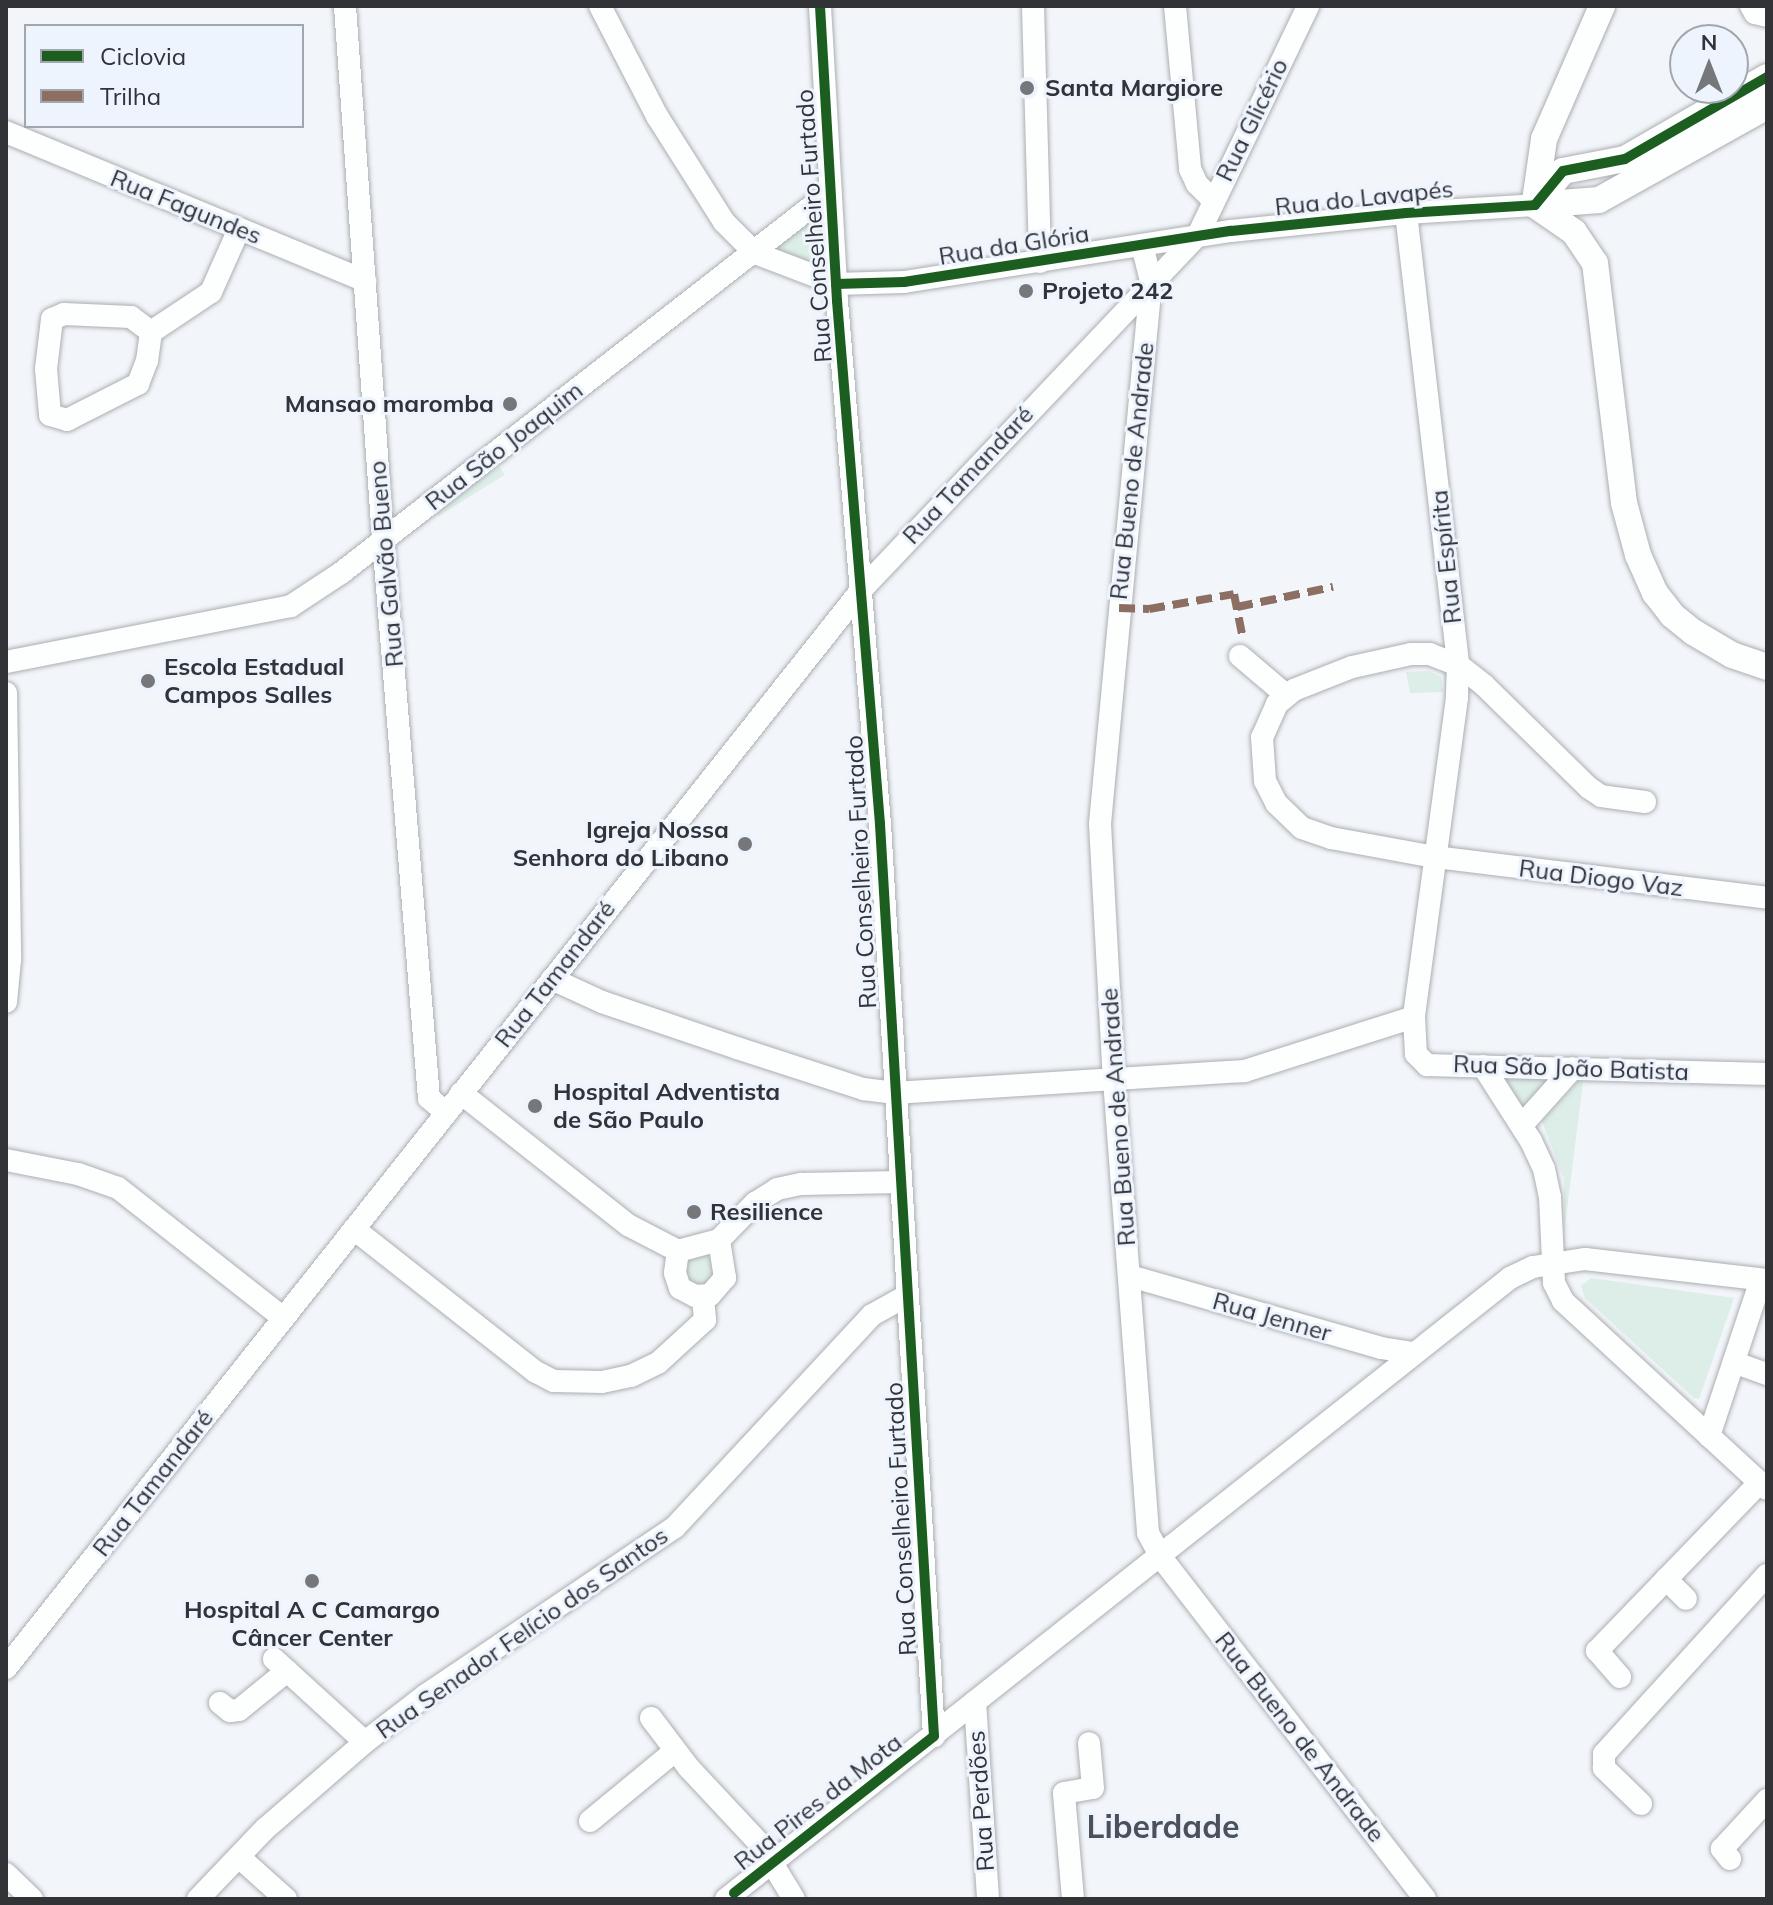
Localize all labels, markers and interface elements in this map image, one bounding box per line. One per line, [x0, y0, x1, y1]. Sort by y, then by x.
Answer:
legend [24, 24, 304, 128]
north arrow [1669, 24, 1749, 104]
text: N [1701, 28, 1717, 56]
text: Ciclovia [100, 41, 186, 71]
street label: Rua Glicério [1210, 54, 1294, 186]
place label: Santa Margiore [1045, 74, 1223, 102]
marker: Santa Margiore [1016, 77, 1038, 99]
text: Trilha [100, 81, 161, 111]
street label: Rua Conselheiro Furtado [790, 88, 838, 364]
street label: Rua Fagundes [106, 164, 266, 250]
street label: Rua do Lavapés [1273, 174, 1455, 222]
street label: Rua da Glória [937, 219, 1091, 271]
place label: Projeto 242 [1042, 277, 1174, 305]
marker: Projeto 242 [1017, 282, 1035, 300]
street label: Rua Bueno de Andrade [1104, 341, 1160, 601]
street label: Rua São Joaquim [420, 376, 588, 516]
place label: Mansao maromba [285, 390, 494, 418]
marker: Mansao maromba [501, 395, 519, 413]
street label: Rua Tamandaré [897, 400, 1039, 550]
street label: Rua Galvão Bueno [363, 460, 409, 668]
street label: Rua Espírita [1425, 489, 1467, 625]
place label: Escola Estadual Campos Salles [164, 653, 344, 709]
marker: Escola Estadual Campos Salles [139, 672, 157, 690]
street label: Rua Conselheiro Furtado [839, 735, 883, 1009]
place label: Igreja Nossa Senhora do Libano [513, 816, 729, 872]
marker: Igreja Nossa Senhora do Libano [736, 835, 754, 853]
street label: Rua Diogo Vaz [1517, 854, 1685, 902]
street label: Rua Tamandaré [489, 895, 621, 1053]
street label: Rua Bueno de Andrade [1095, 987, 1141, 1247]
street label: Rua São João Batista [1453, 1049, 1689, 1087]
place label: Hospital Adventista de São Paulo [553, 1078, 780, 1134]
marker: Hospital Adventista de São Paulo [524, 1095, 546, 1117]
place label: Resilience [710, 1198, 823, 1226]
marker: Resilience [685, 1203, 703, 1221]
street label: Rua Jenner [1209, 1286, 1335, 1348]
street label: Rua Conselheiro Furtado [879, 1382, 923, 1656]
street label: Rua Tamandaré [87, 1404, 219, 1562]
street label: Rua Senador Felício dos Santos [371, 1521, 673, 1745]
marker: Hospital A C Camargo Câncer Center [301, 1570, 323, 1592]
place label: Hospital A C Camargo Câncer Center [184, 1596, 440, 1652]
street label: Rua Bueno de Andrade [1209, 1626, 1391, 1848]
street label: Rua Pires da Mota [729, 1728, 907, 1876]
street label: Rua Perdões [962, 1730, 1000, 1872]
district label: Liberdade [1086, 1807, 1240, 1845]

